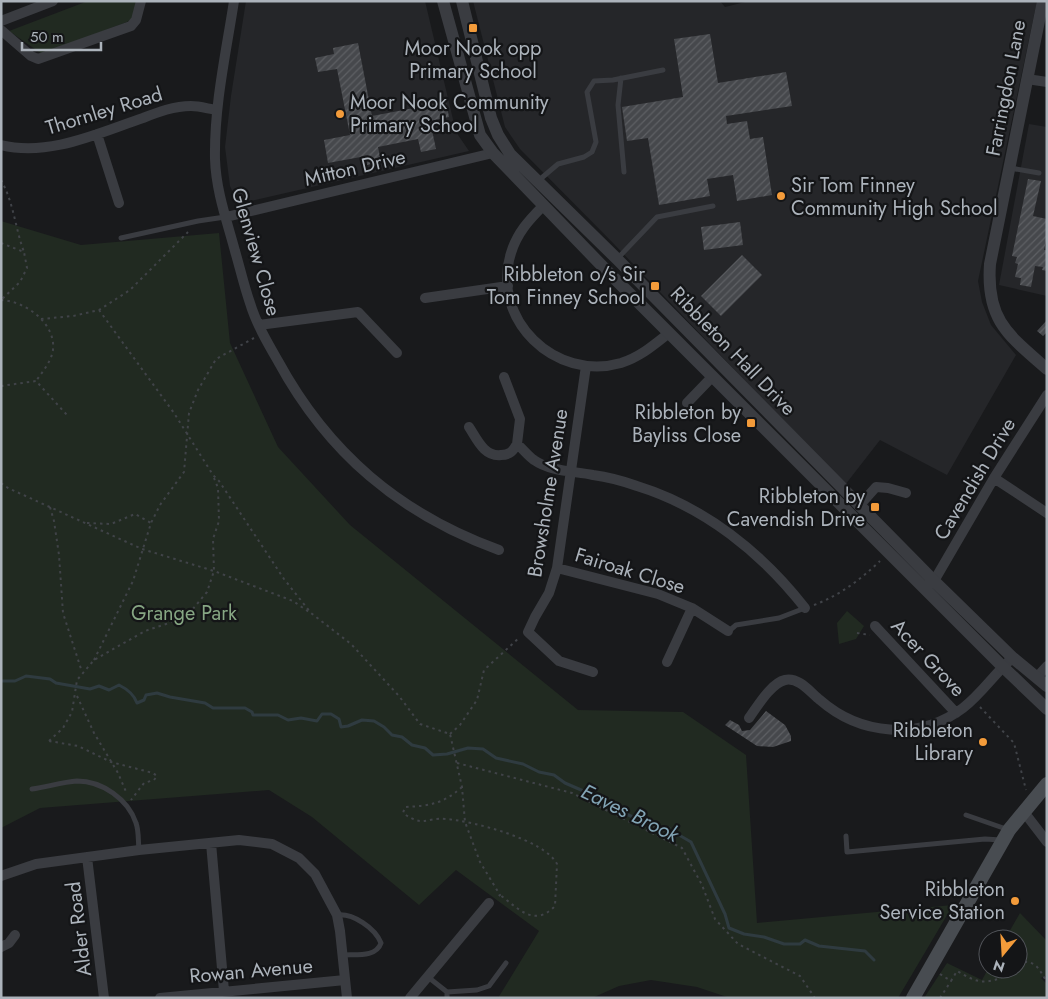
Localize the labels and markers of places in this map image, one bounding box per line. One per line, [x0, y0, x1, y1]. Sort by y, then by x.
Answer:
marker: Moor Nook opp Primary School [467, 22, 479, 34]
place label: Moor Nook opp Primary School [405, 34, 541, 86]
place label: Moor Nook Community Primary School [350, 88, 549, 140]
marker: Moor Nook Community Primary School [334, 108, 346, 120]
place label: Sir Tom Finney Community High School [791, 171, 997, 223]
marker: Sir Tom Finney Community High School [775, 190, 787, 202]
place label: Ribbleton o/s Sir Tom Finney School [487, 260, 645, 312]
marker: Ribbleton o/s Sir Tom Finney School [649, 280, 661, 292]
place label: Ribbleton by Bayliss Close [632, 398, 741, 450]
marker: Ribbleton by Bayliss Close [745, 417, 757, 429]
place label: Ribbleton by Cavendish Drive [727, 482, 865, 534]
marker: Ribbleton by Cavendish Drive [869, 501, 881, 513]
place label: Ribbleton Library [893, 716, 973, 768]
marker: Ribbleton Library [977, 736, 989, 748]
place label: Ribbleton Service Station [880, 875, 1005, 927]
marker: Ribbleton Service Station [1009, 895, 1021, 907]

